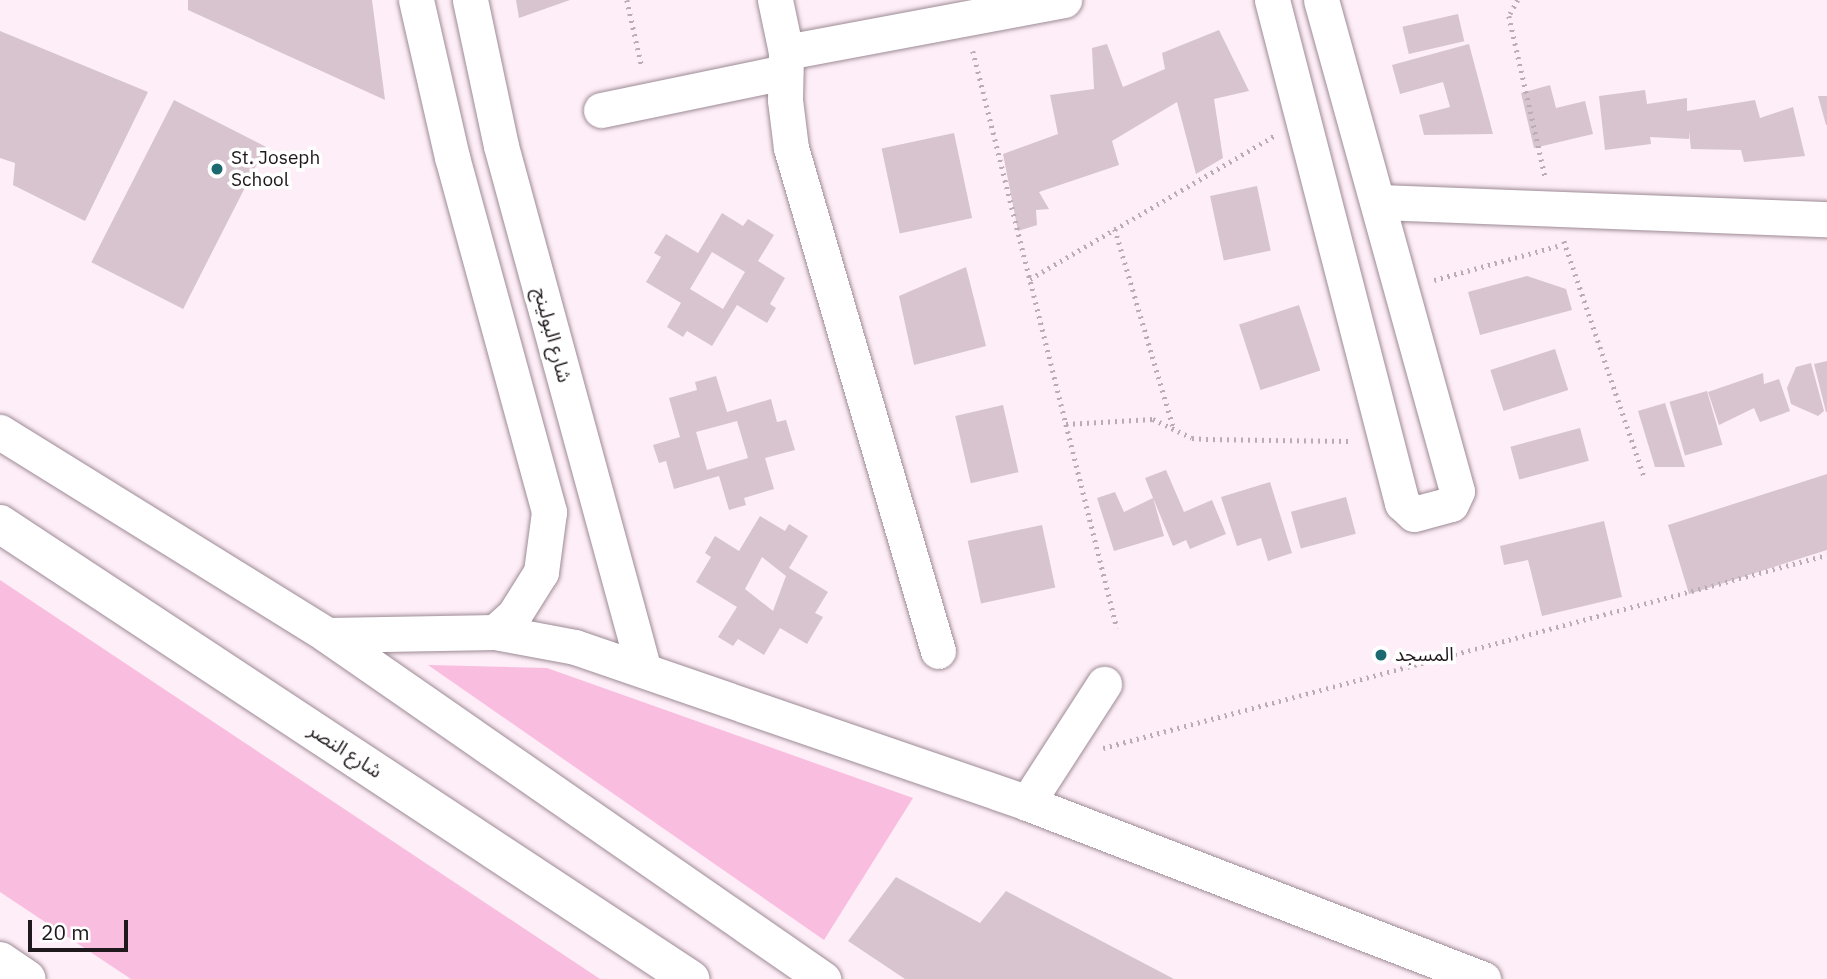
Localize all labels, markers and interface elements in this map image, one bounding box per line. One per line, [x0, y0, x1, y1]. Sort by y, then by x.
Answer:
place label: St. Joseph School [231, 147, 320, 191]
marker: St. Joseph School [209, 161, 225, 177]
street label: شارع البولينج [528, 285, 576, 385]
place label: المسجد [1395, 644, 1454, 666]
marker: المسجد [1373, 647, 1389, 663]
street label: شارع النصر [304, 719, 386, 783]
scale bar [32, 906, 131, 950]
text: 20 m [41, 918, 90, 946]

